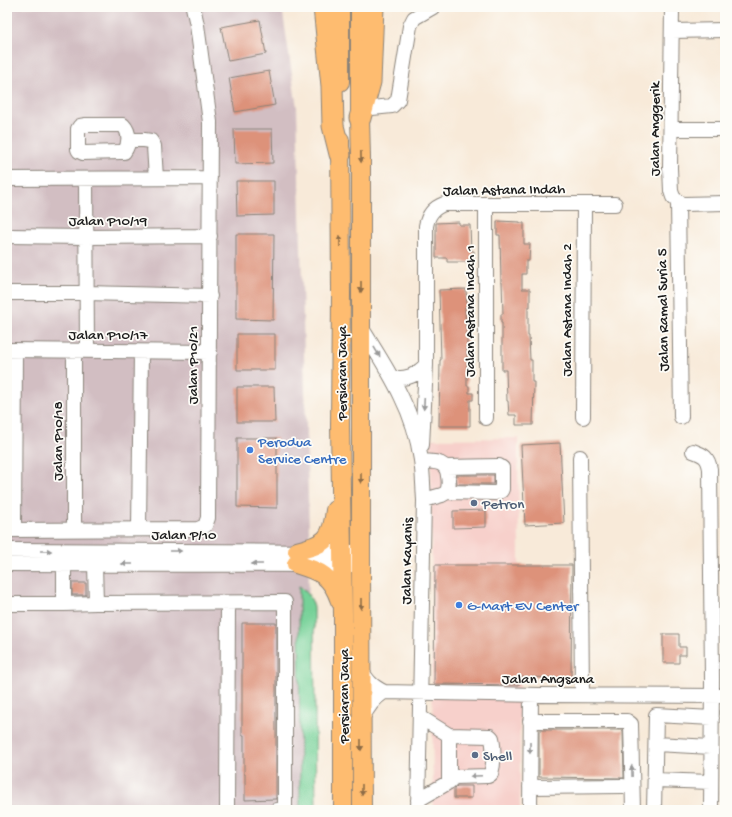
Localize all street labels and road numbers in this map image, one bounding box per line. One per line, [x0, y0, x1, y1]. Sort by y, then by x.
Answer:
street label: Jalan Anggerik [647, 80, 665, 176]
street label: Jalan Astana Indah [443, 181, 565, 201]
street label: Jalan P10/19 [69, 213, 148, 231]
street label: Jalan Astana Indah 2 [559, 243, 577, 377]
street label: Jalan Astana Indah 1 [462, 245, 480, 377]
street label: Jalan Ramal Suria 5 [654, 248, 674, 372]
street label: Persiaran Jaya [334, 325, 352, 421]
street label: Jalan P10/21 [185, 326, 203, 404]
street label: Jalan P10/17 [69, 327, 149, 345]
street label: Jalan P10/18 [50, 401, 68, 481]
street label: Jalan Kayanis [398, 517, 418, 605]
street label: Jalan P/10 [151, 527, 217, 545]
street label: Persiaran Jaya [336, 648, 354, 744]
street label: Jalan Angsana [502, 671, 595, 689]

